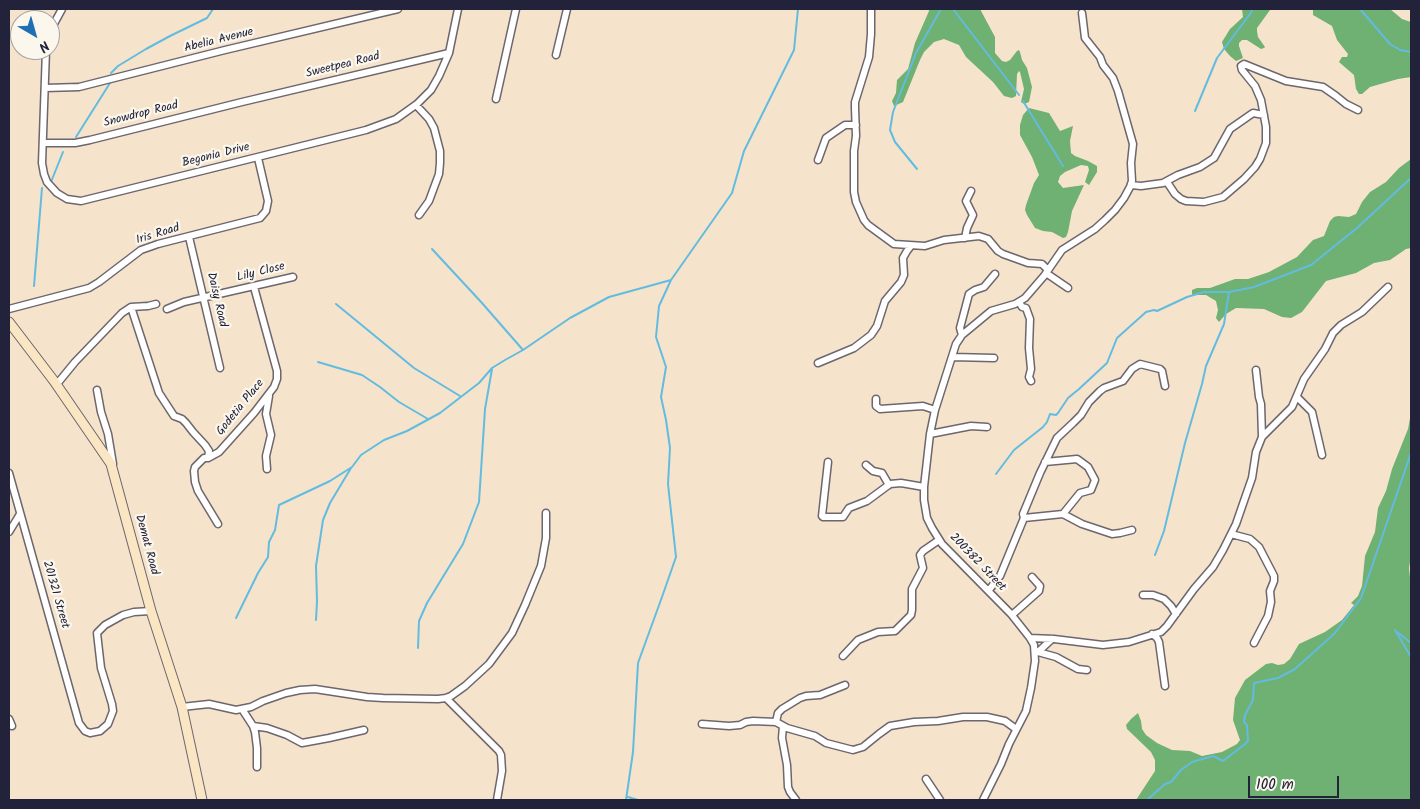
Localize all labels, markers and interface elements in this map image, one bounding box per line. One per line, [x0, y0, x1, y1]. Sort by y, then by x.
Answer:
north arrow [10, 10, 60, 60]
street label: Abelia Avenue [183, 25, 255, 57]
text: N [33, 35, 54, 57]
street label: Sweetpea Road [305, 50, 381, 82]
street label: Snowdrop Road [102, 99, 180, 131]
street label: Begonia Drive [181, 141, 251, 171]
street label: Iris Road [135, 222, 181, 248]
street label: Lily Close [236, 260, 286, 286]
street label: Daisy Road [203, 271, 229, 329]
street label: Godetia Place [214, 377, 268, 439]
street label: Demat Road [131, 513, 161, 577]
street label: 200382 Street [946, 531, 1008, 595]
street label: 201321 Street [38, 560, 72, 630]
scale bar [1250, 766, 1341, 798]
text: 100 m [1256, 773, 1294, 797]

